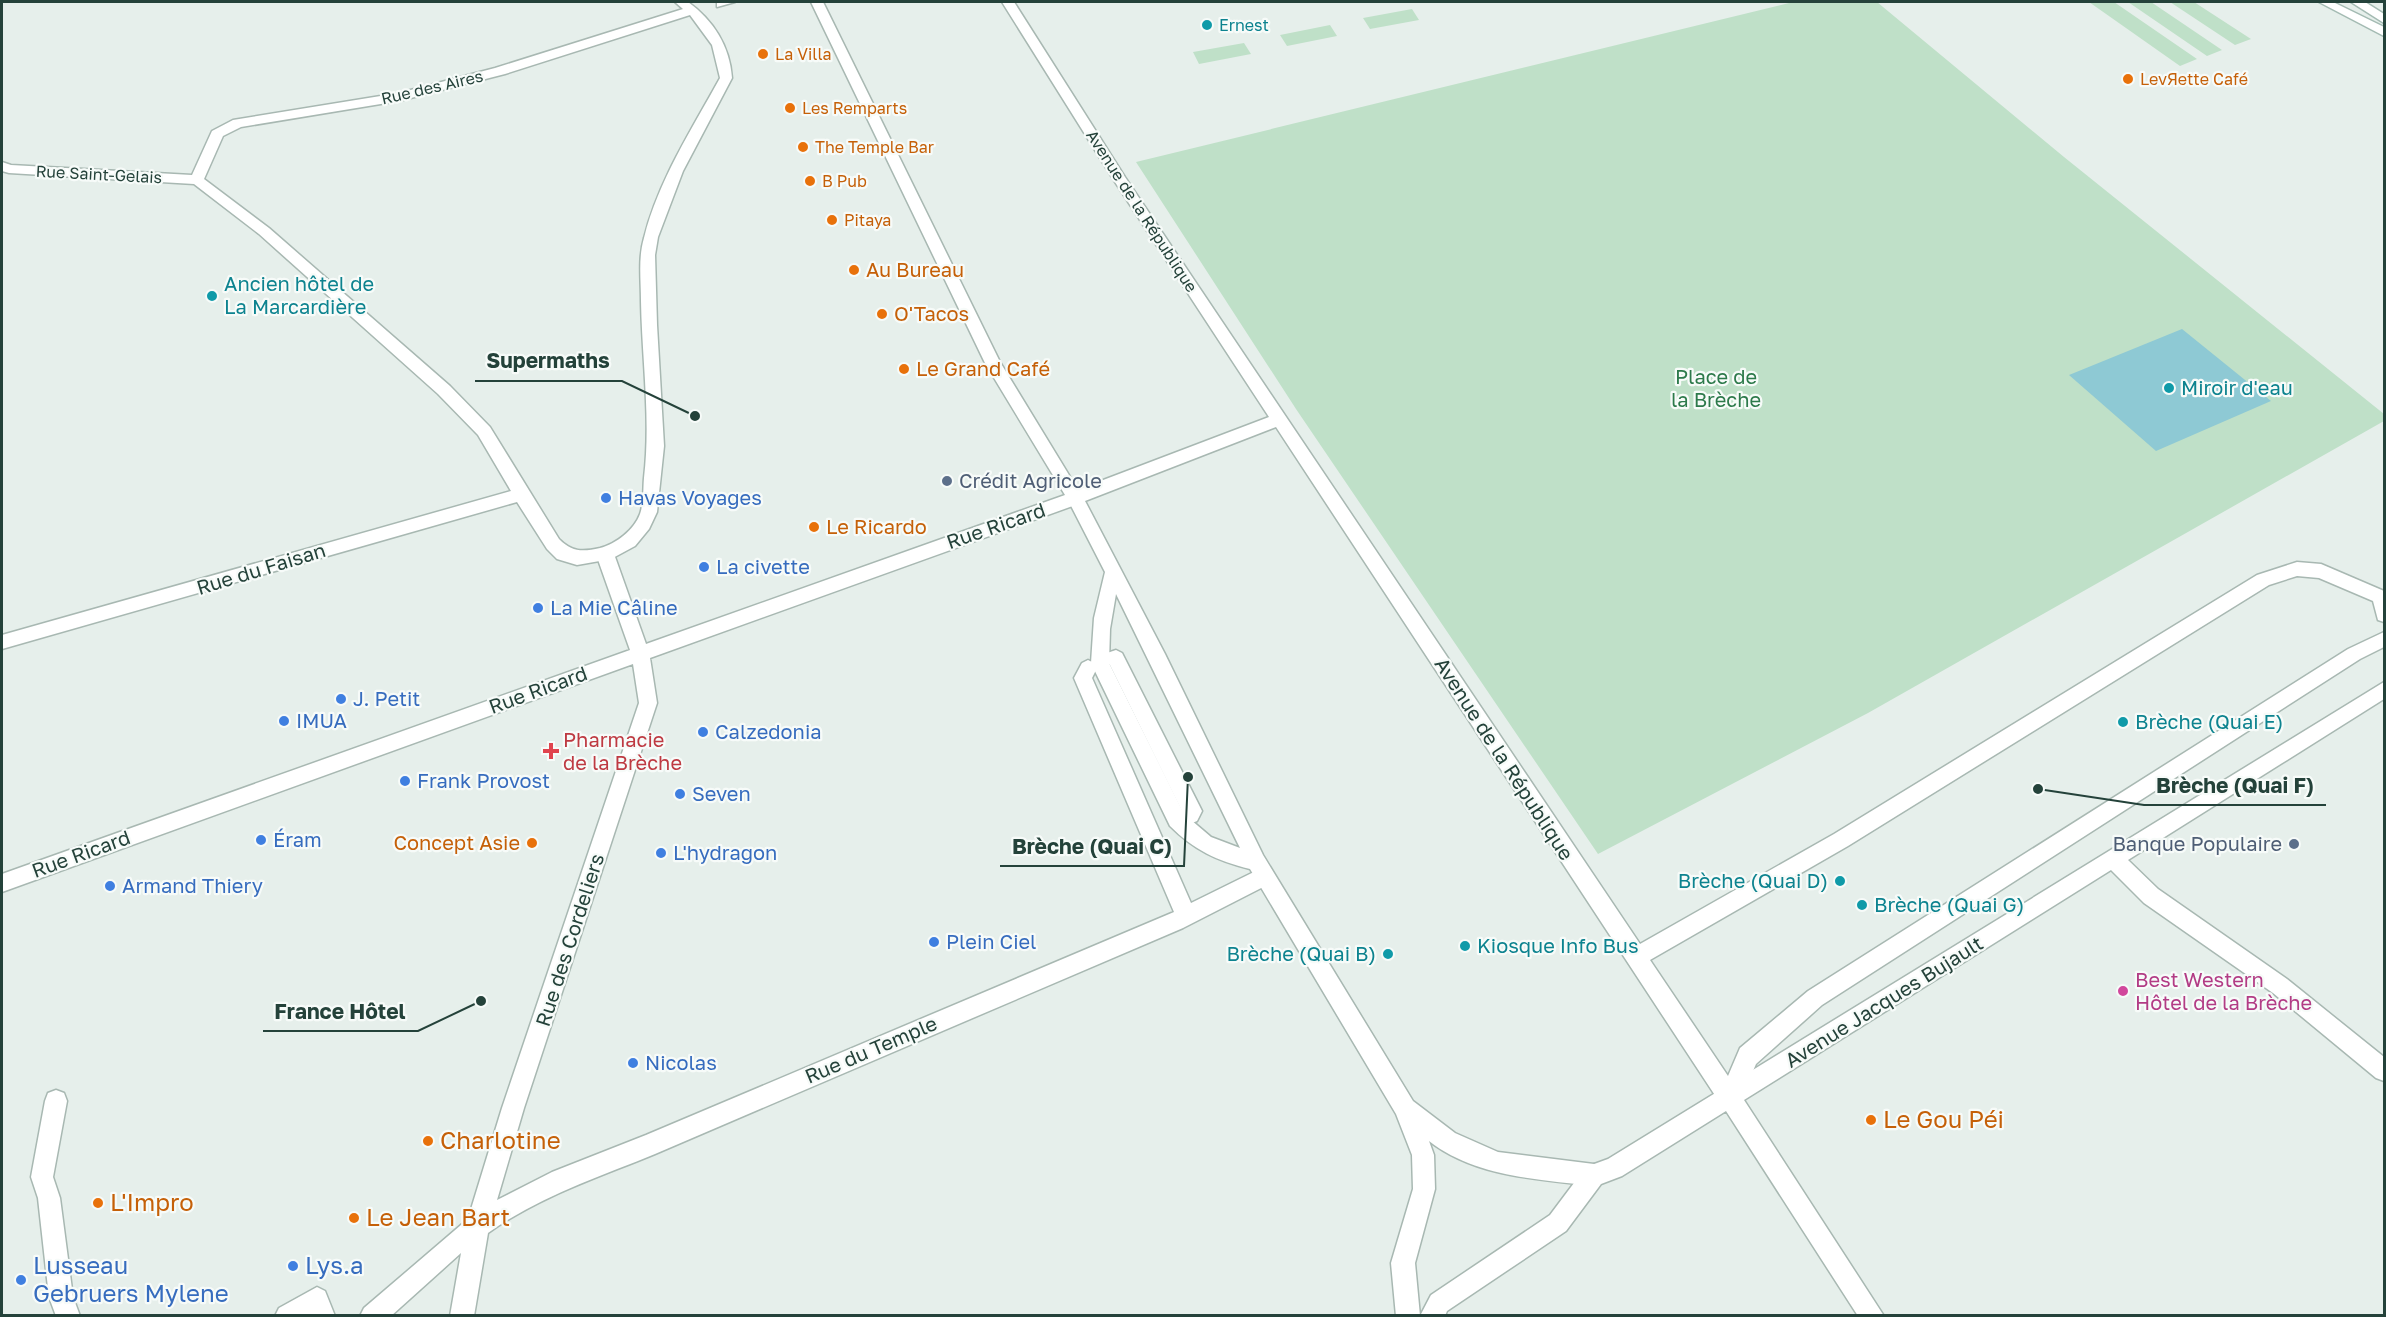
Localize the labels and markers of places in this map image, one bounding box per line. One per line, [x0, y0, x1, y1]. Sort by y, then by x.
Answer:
place label: Ernest [1219, 15, 1269, 35]
marker: Ernest [1200, 18, 1214, 32]
place label: La Villa [775, 44, 832, 64]
marker: La Villa [756, 47, 770, 61]
place label: LevЯette Café [2140, 69, 2248, 89]
marker: LevЯette Café [2121, 72, 2135, 86]
place label: Les Remparts [802, 98, 907, 118]
marker: Les Remparts [783, 101, 797, 115]
place label: The Temple Bar [815, 137, 934, 157]
marker: The Temple Bar [796, 140, 810, 154]
place label: B Pub [822, 171, 867, 191]
marker: B Pub [803, 174, 817, 188]
place label: Pitaya [844, 210, 891, 230]
marker: Pitaya [825, 213, 839, 227]
place label: Au Bureau [866, 257, 964, 281]
marker: Au Bureau [847, 263, 861, 277]
place label: Ancien hôtel de La Marcardière [224, 271, 374, 318]
marker: Ancien hôtel de La Marcardière [205, 289, 219, 303]
place label: O'Tacos [894, 301, 969, 325]
marker: O'Tacos [875, 307, 889, 321]
callout: Supermaths [475, 342, 622, 381]
place label: Le Grand Café [916, 356, 1050, 380]
marker: Le Grand Café [897, 362, 911, 376]
place label: Miroir d'eau [2181, 375, 2293, 399]
marker: Miroir d'eau [2162, 381, 2176, 395]
place label: Crédit Agricole [959, 468, 1102, 492]
marker: Crédit Agricole [940, 474, 954, 488]
place label: Havas Voyages [618, 485, 762, 509]
marker: Havas Voyages [599, 491, 613, 505]
place label: Le Ricardo [826, 514, 927, 538]
marker: Le Ricardo [807, 520, 821, 534]
place label: La civette [716, 554, 810, 578]
marker: La civette [697, 560, 711, 574]
place label: La Mie Câline [550, 595, 678, 619]
marker: La Mie Câline [531, 601, 545, 615]
place label: J. Petit [353, 686, 420, 710]
marker: J. Petit [334, 692, 348, 706]
place label: IMUA [296, 708, 347, 732]
place label: Brèche (Quai E) [2135, 709, 2283, 733]
marker: IMUA [277, 714, 291, 728]
marker: Brèche (Quai E) [2116, 715, 2130, 729]
place label: Calzedonia [715, 719, 822, 743]
marker: Calzedonia [696, 725, 710, 739]
place label: Pharmacie de la Brèche [563, 727, 682, 774]
marker: Pharmacie de la Brèche [544, 744, 558, 758]
callout: Brèche (Quai F) [2144, 766, 2326, 805]
place label: Frank Provost [417, 768, 550, 792]
marker: Frank Provost [398, 774, 412, 788]
place label: Seven [692, 781, 751, 805]
marker: Seven [673, 787, 687, 801]
place label: Éram [273, 827, 322, 851]
callout: Brèche (Quai C) [1000, 827, 1184, 866]
place label: Concept Asie [393, 830, 520, 854]
place label: Banque Populaire [2112, 831, 2282, 855]
marker: Éram [254, 833, 268, 847]
marker: Concept Asie [525, 836, 539, 850]
marker: Banque Populaire [2287, 837, 2301, 851]
place label: L'hydragon [673, 840, 777, 864]
marker: L'hydragon [654, 846, 668, 860]
place label: Brèche (Quai D) [1678, 868, 1828, 892]
place label: Armand Thiery [122, 873, 263, 897]
marker: Brèche (Quai D) [1833, 874, 1847, 888]
marker: Armand Thiery [103, 879, 117, 893]
place label: Brèche (Quai G) [1874, 892, 2024, 916]
marker: Brèche (Quai G) [1855, 898, 1869, 912]
place label: Plein Ciel [946, 929, 1037, 953]
place label: Kiosque Info Bus [1477, 933, 1639, 957]
marker: Plein Ciel [927, 935, 941, 949]
marker: Kiosque Info Bus [1458, 939, 1472, 953]
place label: Brèche (Quai B) [1226, 941, 1376, 965]
marker: Brèche (Quai B) [1381, 947, 1395, 961]
place label: Best Western Hôtel de la Brèche [2135, 967, 2312, 1014]
marker: Best Western Hôtel de la Brèche [2116, 984, 2130, 998]
callout: France Hôtel [263, 992, 418, 1031]
place label: Nicolas [645, 1050, 717, 1074]
marker: Nicolas [626, 1056, 640, 1070]
place label: Le Gou Péi [1883, 1104, 2004, 1133]
marker: Le Gou Péi [1864, 1113, 1878, 1127]
place label: Charlotine [440, 1125, 561, 1154]
marker: Charlotine [421, 1134, 435, 1148]
place label: L'Impro [110, 1187, 194, 1216]
marker: L'Impro [91, 1196, 105, 1210]
place label: Le Jean Bart [366, 1202, 510, 1231]
marker: Le Jean Bart [347, 1211, 361, 1225]
place label: Lusseau Gebruers Mylene [33, 1250, 229, 1307]
place label: Lys.a [305, 1250, 364, 1279]
marker: Lys.a [286, 1259, 300, 1273]
marker: Lusseau Gebruers Mylene [14, 1273, 28, 1287]

